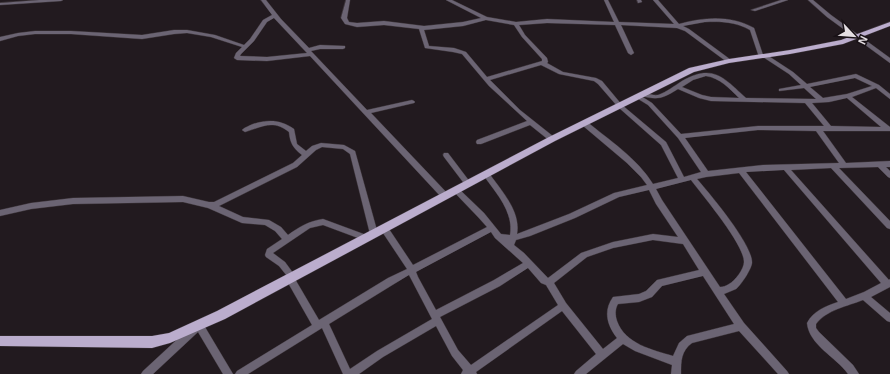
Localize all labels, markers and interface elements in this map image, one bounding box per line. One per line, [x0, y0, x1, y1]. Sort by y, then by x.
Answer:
north arrow [834, 16, 874, 56]
text: N [856, 34, 870, 47]

